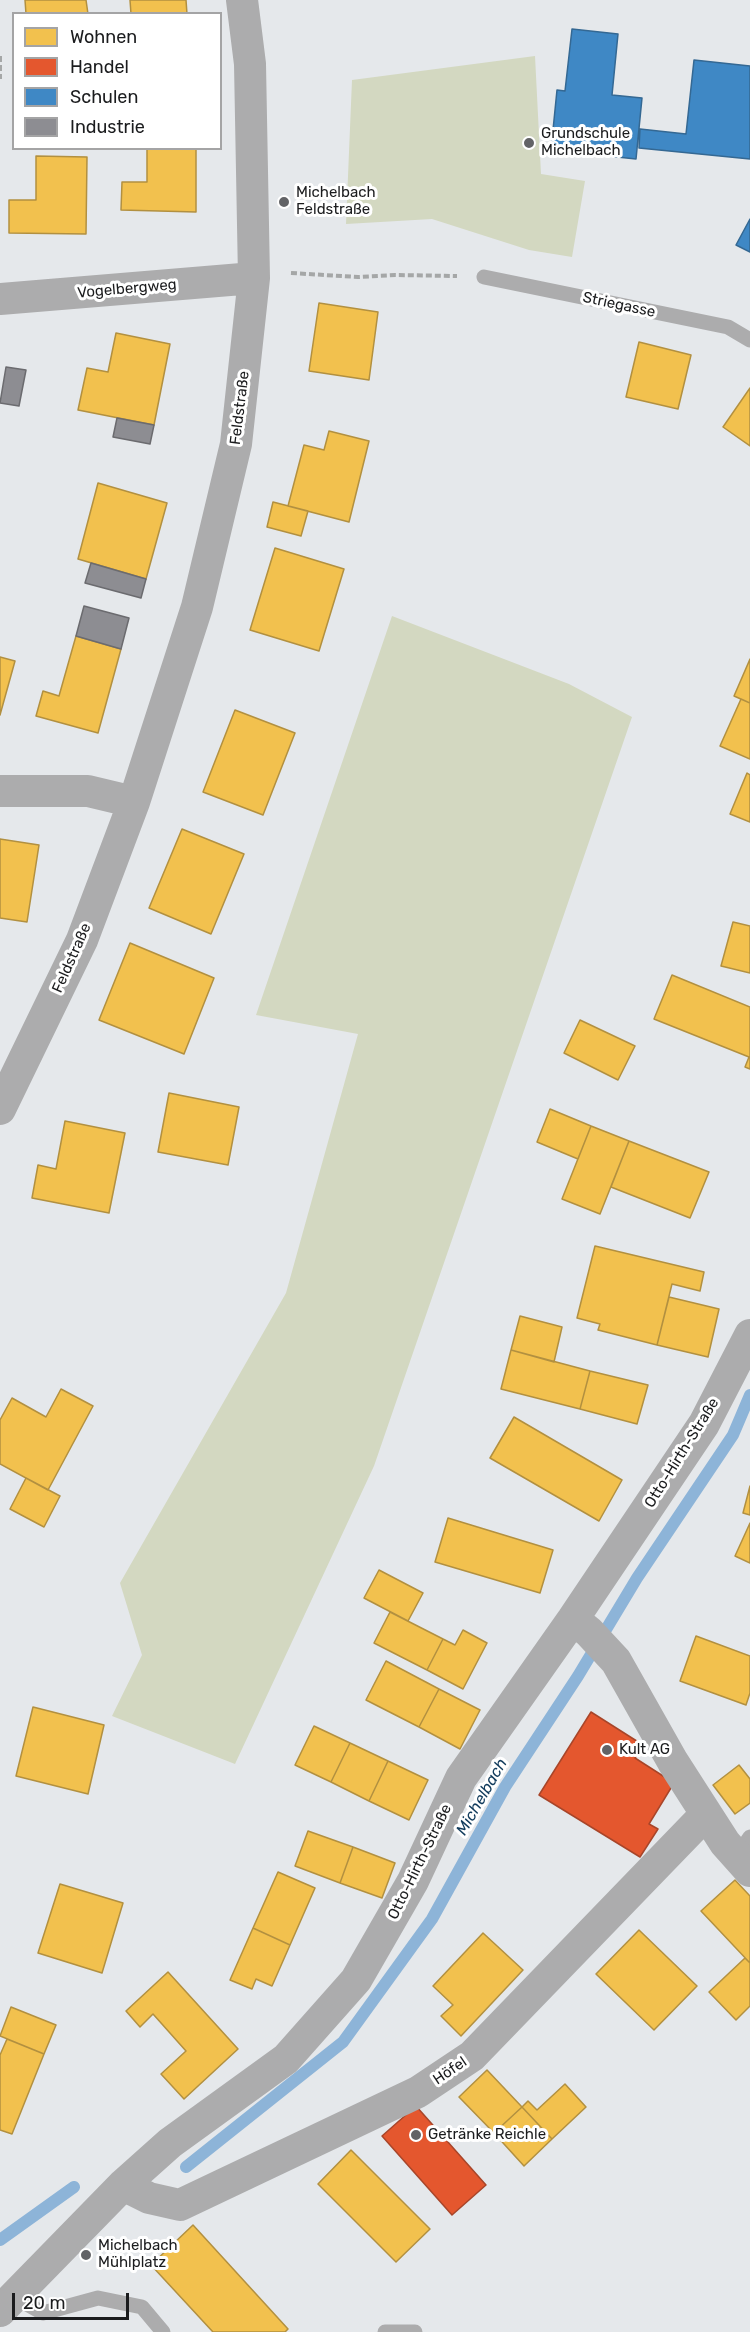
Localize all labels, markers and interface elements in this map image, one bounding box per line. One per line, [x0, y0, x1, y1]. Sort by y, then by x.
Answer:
legend [12, 12, 222, 150]
text: Wohnen [70, 26, 137, 48]
text: Handel [70, 56, 129, 78]
text: Schulen [70, 86, 138, 108]
text: Industrie [70, 116, 145, 138]
place label: Grundschule Michelbach [541, 125, 630, 160]
marker: Grundschule Michelbach [522, 136, 536, 150]
place label: Michelbach Feldstraße [296, 184, 376, 219]
marker: Michelbach Feldstraße [277, 195, 291, 209]
street label: Vogelbergweg [77, 276, 177, 302]
street label: Striegasse [581, 289, 657, 321]
street label: Feldstraße [227, 370, 253, 446]
street label: Feldstraße [49, 920, 95, 996]
street label: Otto-Hirth-Straße [641, 1395, 723, 1511]
place label: Kult AG [619, 1741, 670, 1759]
marker: Kult AG [600, 1743, 614, 1757]
water label: Michelbach [452, 1755, 512, 1839]
street label: Otto-Hirth-Straße [384, 1801, 456, 1923]
street label: Höfel [430, 2053, 470, 2089]
place label: Getränke Reichle [428, 2126, 546, 2144]
marker: Getränke Reichle [409, 2128, 423, 2142]
place label: Michelbach Mühlplatz [98, 2237, 178, 2272]
marker: Michelbach Mühlplatz [79, 2248, 93, 2262]
scale bar [15, 2281, 132, 2319]
text: 20 m [23, 2292, 65, 2314]

